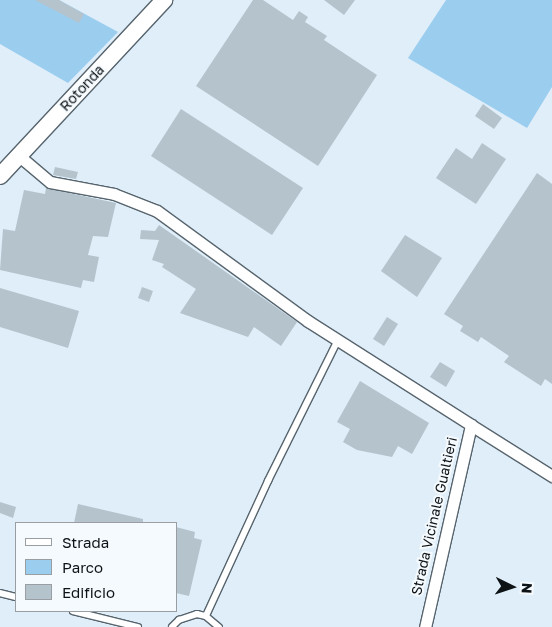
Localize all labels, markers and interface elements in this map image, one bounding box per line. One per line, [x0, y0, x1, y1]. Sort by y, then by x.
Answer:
street label: Rotonda [56, 61, 108, 115]
street label: Strada Vicinale Gualtieri [408, 435, 460, 597]
legend [15, 522, 178, 612]
text: Strada [62, 533, 109, 551]
text: Parco [62, 558, 103, 576]
north arrow [487, 562, 537, 612]
text: N [519, 582, 536, 594]
text: Edificio [62, 583, 115, 601]

